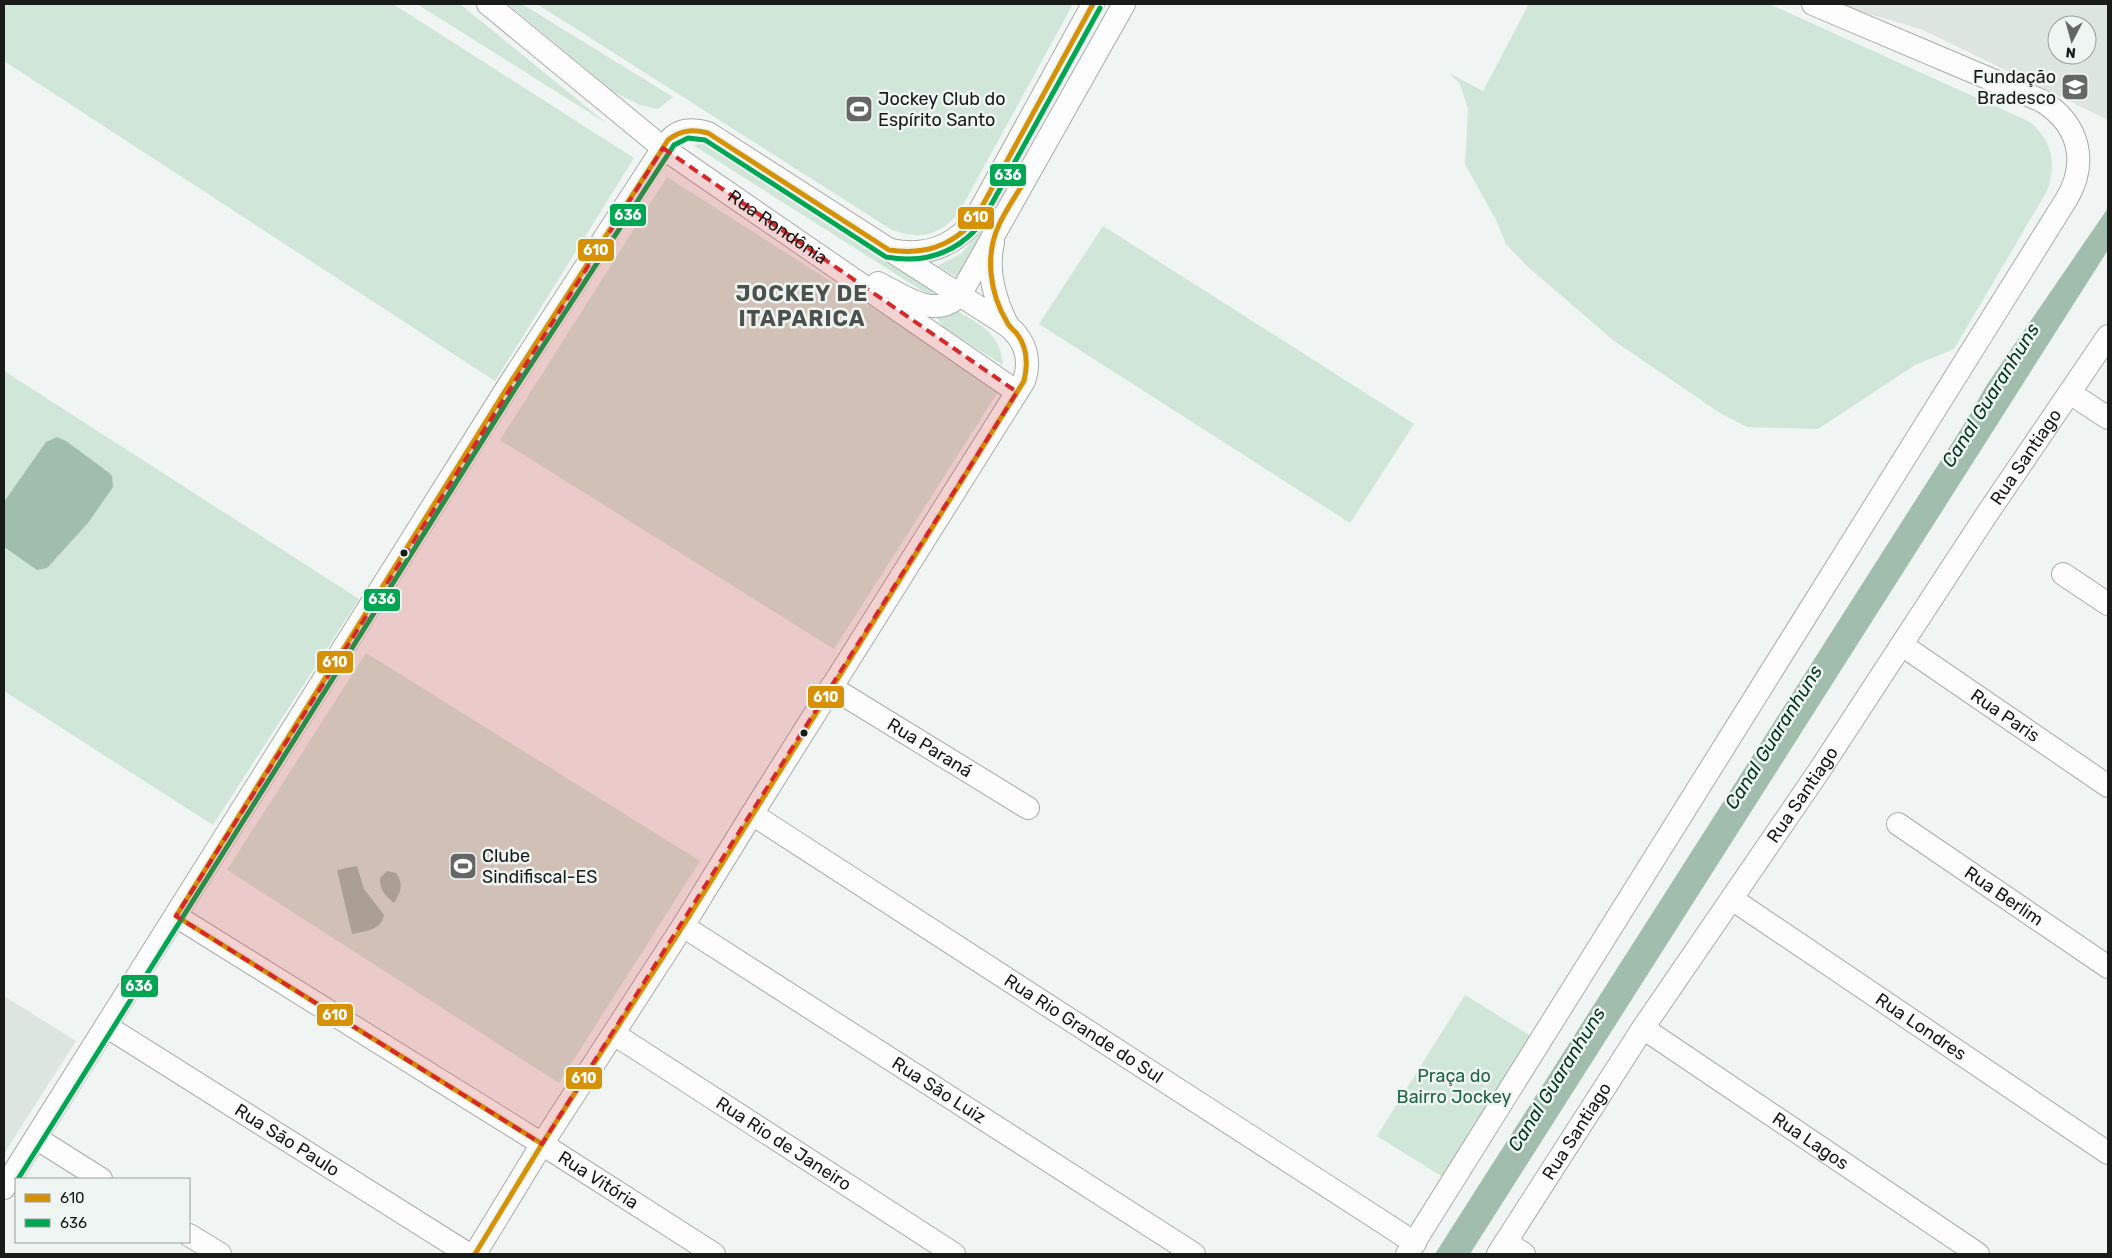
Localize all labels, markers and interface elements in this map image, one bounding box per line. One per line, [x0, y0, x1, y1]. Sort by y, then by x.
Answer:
north arrow [2047, 15, 2097, 65]
text: N [2065, 43, 2077, 61]
place label: Fundação Bradesco [1973, 66, 2056, 109]
school or university icon: Fundação Bradesco [2060, 72, 2090, 102]
place label: Jockey Club do Espírito Santo [878, 88, 1006, 131]
sports icon: Jockey Club do Espírito Santo [844, 94, 874, 124]
line badge: 636 [989, 163, 1027, 187]
text: 636 [994, 167, 1022, 184]
street label: Rua Rondônia [724, 185, 832, 269]
line badge: 636 [609, 203, 647, 227]
line badge: 610 [957, 206, 995, 230]
text: 636 [614, 207, 642, 224]
text: 610 [963, 209, 989, 226]
line badge: 610 [577, 238, 615, 262]
text: 610 [583, 242, 609, 259]
district label: JOCKEY DE ITAPARICA [736, 280, 868, 332]
water label: Canal Guaranhuns [1937, 319, 2044, 472]
street label: Rua Santiago [1985, 405, 2066, 509]
unlabelled marker [399, 548, 409, 558]
line badge: 636 [363, 588, 401, 612]
text: 636 [368, 591, 396, 608]
line badge: 610 [316, 650, 354, 674]
text: 610 [322, 654, 348, 671]
water label: Canal Guaranhuns [1720, 661, 1827, 814]
street label: Rua Paris [1966, 684, 2044, 747]
line badge: 610 [807, 685, 845, 709]
text: 610 [813, 689, 839, 706]
street label: Rua Paraná [883, 713, 976, 782]
unlabelled marker [799, 728, 809, 738]
street label: Rua Santiago [1762, 743, 1843, 847]
place label: Clube Sindifiscal-ES [482, 845, 598, 888]
sports icon: Clube Sindifiscal-ES [448, 851, 478, 881]
street label: Rua Berlim [1960, 861, 2047, 931]
street label: Rua Rio Grande do Sul [1000, 969, 1167, 1088]
line badge: 636 [120, 974, 159, 998]
text: 636 [125, 978, 153, 995]
street label: Rua Londres [1871, 988, 1971, 1065]
line badge: 610 [316, 1003, 354, 1027]
water label: Canal Guaranhuns [1503, 1003, 1610, 1156]
text: 610 [322, 1007, 348, 1024]
street label: Rua São Luiz [888, 1052, 990, 1128]
park label: Praça do Bairro Jockey [1397, 1065, 1511, 1108]
line badge: 610 [565, 1066, 603, 1090]
text: 610 [571, 1070, 597, 1087]
street label: Rua Santiago [1538, 1078, 1616, 1184]
street label: Rua Rio de Janeiro [712, 1092, 855, 1196]
street label: Rua São Paulo [231, 1099, 344, 1181]
street label: Rua Lagos [1768, 1107, 1853, 1175]
street label: Rua Vitória [554, 1146, 643, 1214]
legend [15, 1178, 190, 1243]
text: 610 [60, 1189, 85, 1207]
text: 636 [60, 1214, 87, 1232]

